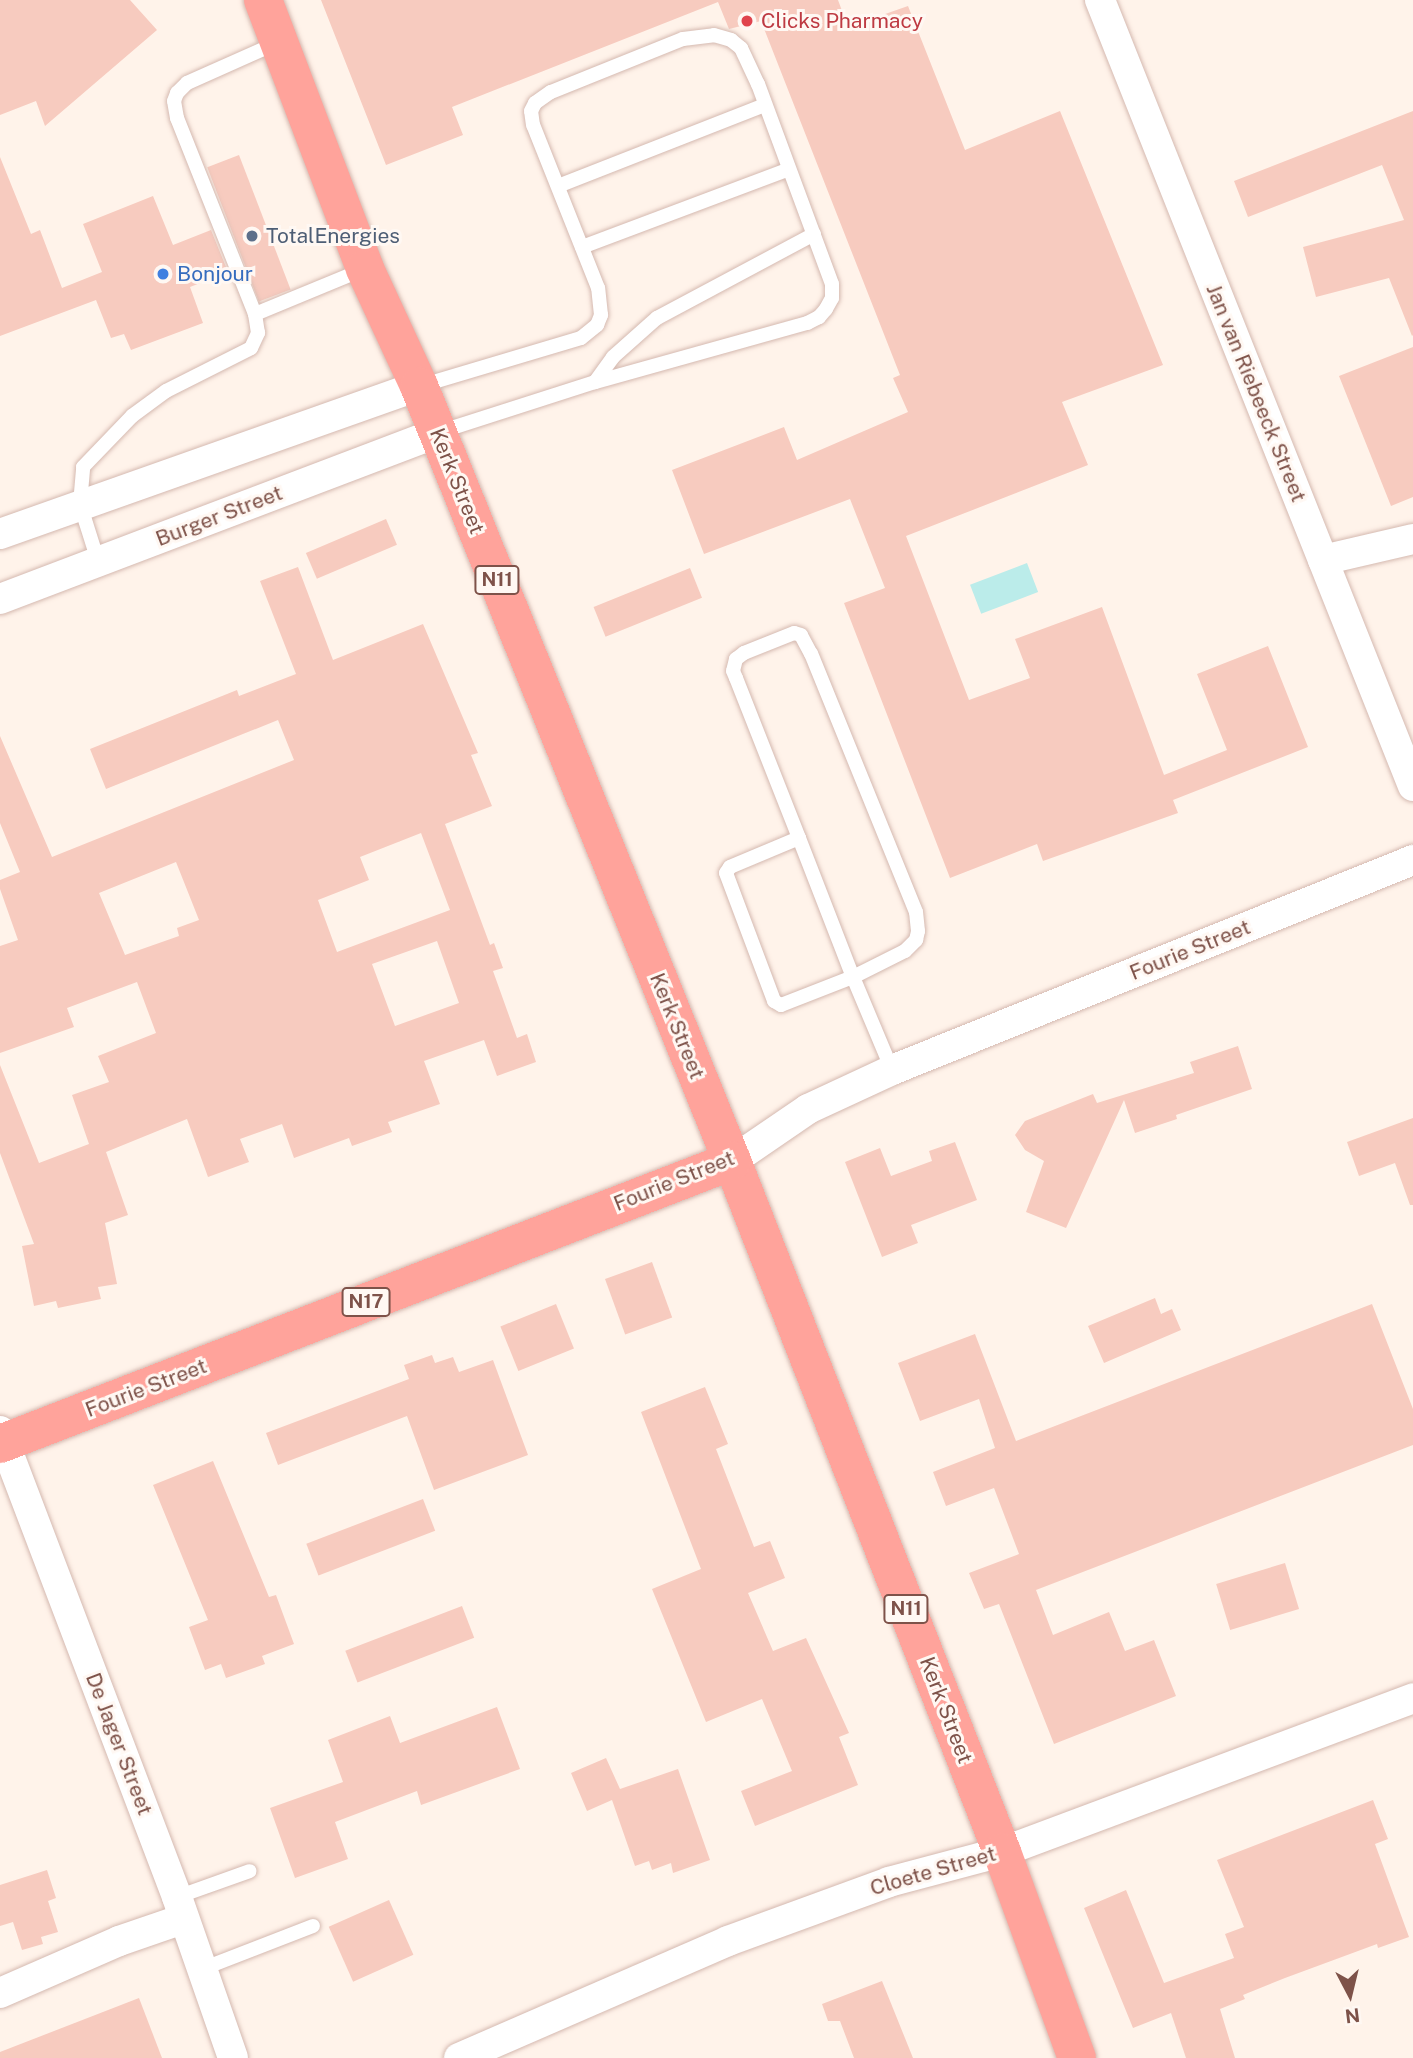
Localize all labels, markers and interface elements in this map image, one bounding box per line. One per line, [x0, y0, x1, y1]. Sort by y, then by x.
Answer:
place label: Clicks Pharmacy [761, 8, 923, 34]
marker: Clicks Pharmacy [739, 13, 755, 29]
place label: TotalEnergies [266, 223, 400, 249]
marker: TotalEnergies [244, 228, 260, 244]
place label: Bonjour [177, 261, 253, 287]
marker: Bonjour [155, 266, 171, 282]
street label: Jan van Riebeeck Street [1201, 280, 1311, 506]
street label: Kerk Street [424, 424, 490, 538]
street label: Burger Street [152, 480, 286, 552]
road number: N11 [474, 565, 520, 596]
street label: Fourie Street [1126, 914, 1254, 986]
street label: Kerk Street [644, 969, 710, 1083]
street label: Fourie Street [610, 1145, 738, 1217]
road number: N17 [342, 1286, 390, 1318]
street label: Fourie Street [82, 1353, 210, 1423]
road number: N11 [883, 1594, 929, 1624]
street label: Kerk Street [914, 1653, 978, 1767]
street label: De Jager Street [80, 1669, 158, 1819]
street label: Cloete Street [867, 1841, 999, 1901]
north arrow [1315, 1960, 1385, 2030]
text: N [1344, 2004, 1361, 2028]

